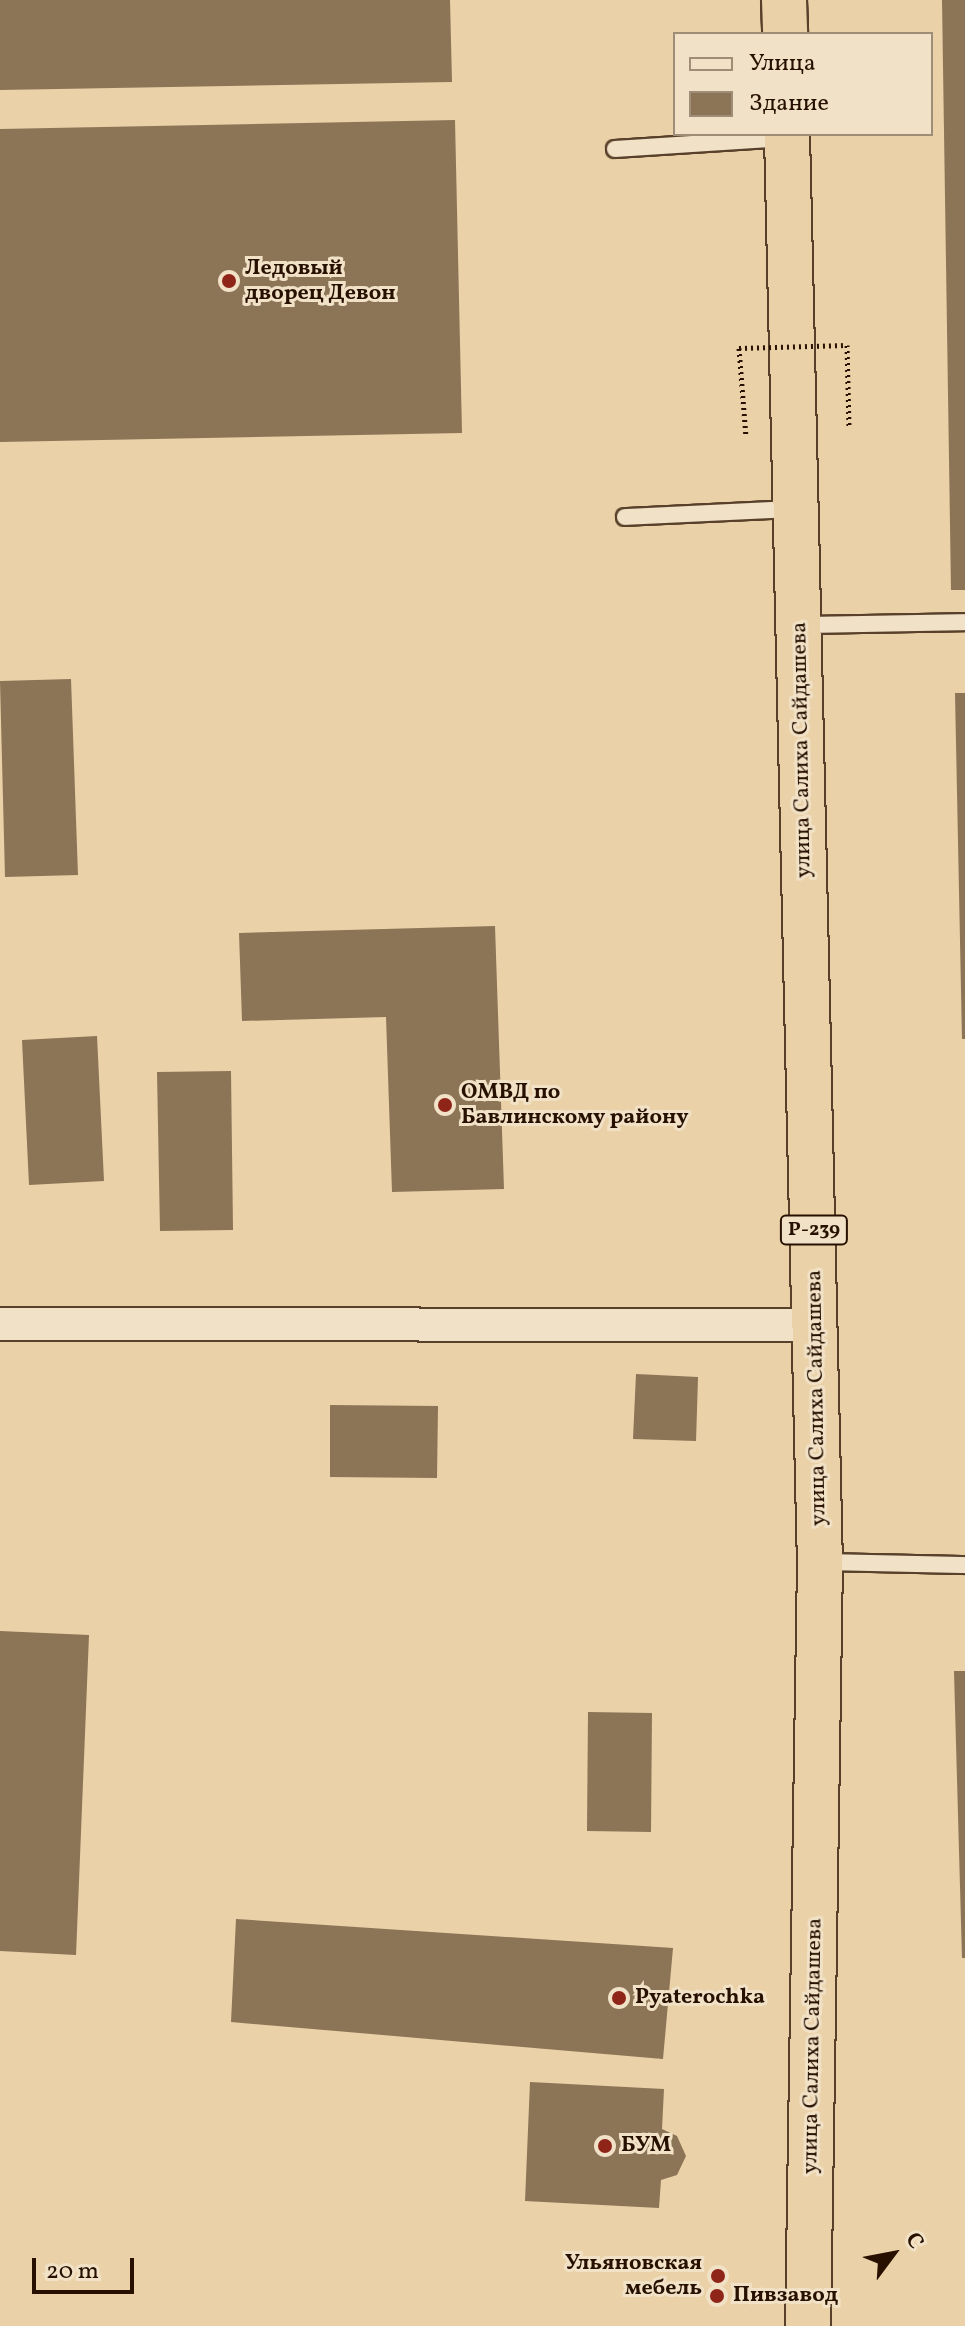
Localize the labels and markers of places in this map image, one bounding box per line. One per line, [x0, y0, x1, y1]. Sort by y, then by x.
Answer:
place label: Ледовый дворец Девон [245, 255, 395, 306]
marker: Ледовый дворец Девон [220, 272, 238, 290]
place label: ОМВД по Бавлинскому району [461, 1079, 689, 1130]
marker: ОМВД по Бавлинскому району [436, 1096, 454, 1114]
place label: Pyaterochka [635, 1985, 765, 2011]
marker: Pyaterochka [610, 1989, 628, 2007]
place label: БУМ [621, 2133, 671, 2159]
marker: БУМ [596, 2137, 614, 2155]
place label: Ульяновская мебель [565, 2250, 702, 2302]
marker: Ульяновская мебель [709, 2267, 727, 2285]
place label: Пивзавод [733, 2283, 838, 2309]
marker: Пивзавод [708, 2287, 726, 2305]

